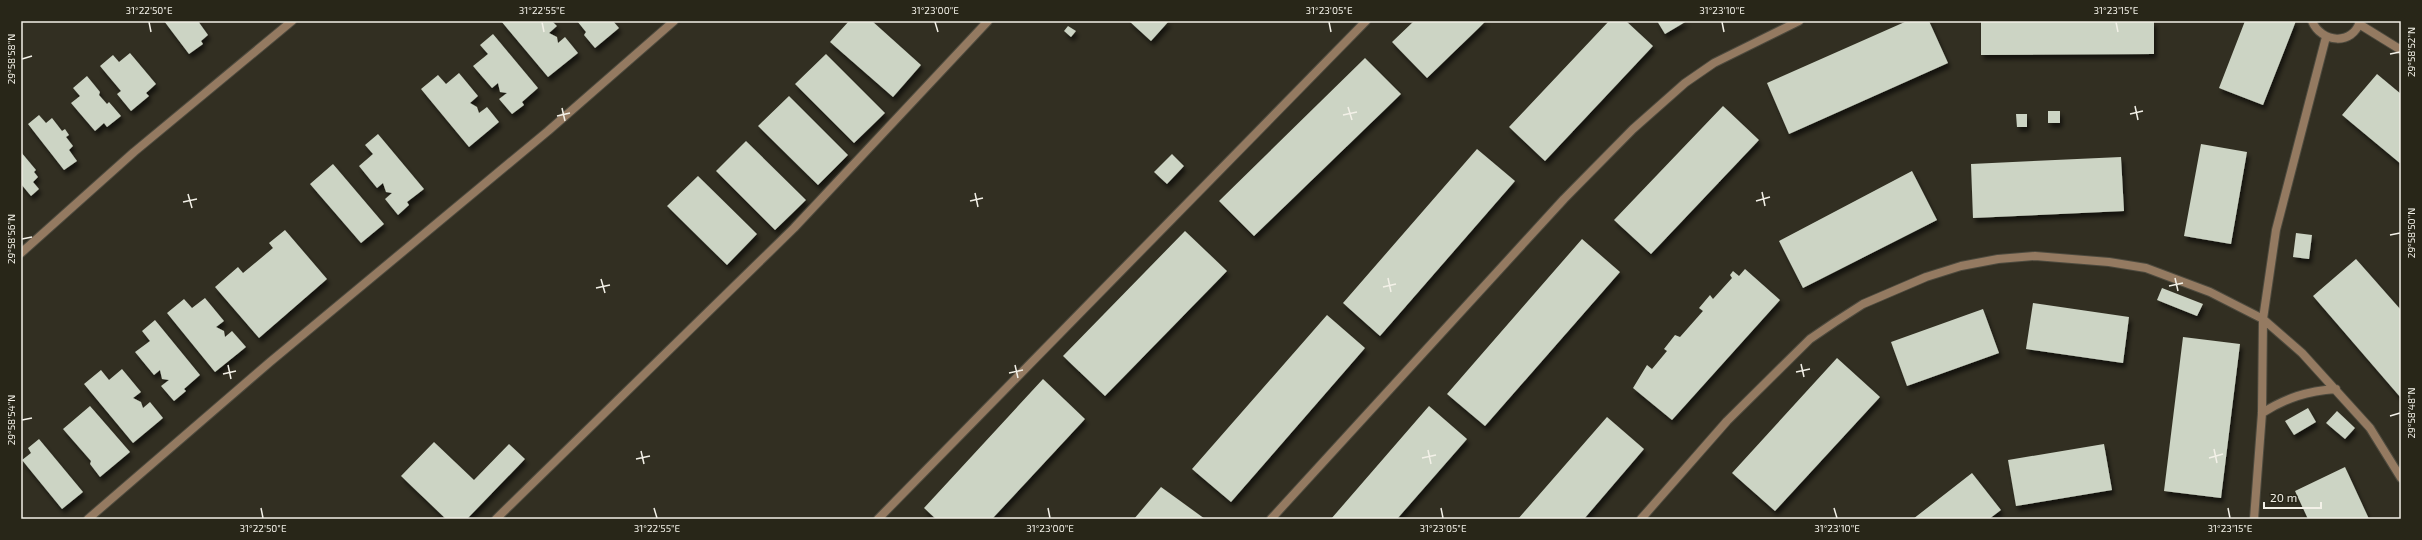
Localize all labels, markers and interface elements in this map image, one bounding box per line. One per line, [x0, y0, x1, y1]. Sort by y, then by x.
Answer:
text: 31°22'50"E [125, 4, 173, 16]
text: 31°22'55"E [519, 4, 566, 16]
text: 31°23'00"E [911, 4, 959, 16]
text: 31°23'05"E [1306, 4, 1353, 16]
text: 31°23'10"E [1699, 4, 1745, 16]
text: 31°23'15"E [2094, 4, 2139, 16]
text: 29°58'52"N [2405, 27, 2417, 77]
text: 29°58'58"N [5, 34, 17, 84]
text: 29°58'50"N [2405, 208, 2417, 258]
text: 29°58'56"N [5, 214, 17, 264]
text: 29°58'48"N [2405, 387, 2417, 439]
text: 29°58'54"N [5, 395, 17, 445]
scale bar [2264, 484, 2321, 510]
text: 20 m [2270, 490, 2297, 504]
text: 31°22'50"E [239, 522, 287, 534]
text: 31°22'55"E [634, 522, 681, 534]
text: 31°23'00"E [1026, 522, 1074, 534]
text: 31°23'05"E [1420, 522, 1467, 534]
text: 31°23'10"E [1814, 522, 1860, 534]
text: 31°23'15"E [2208, 522, 2253, 534]

